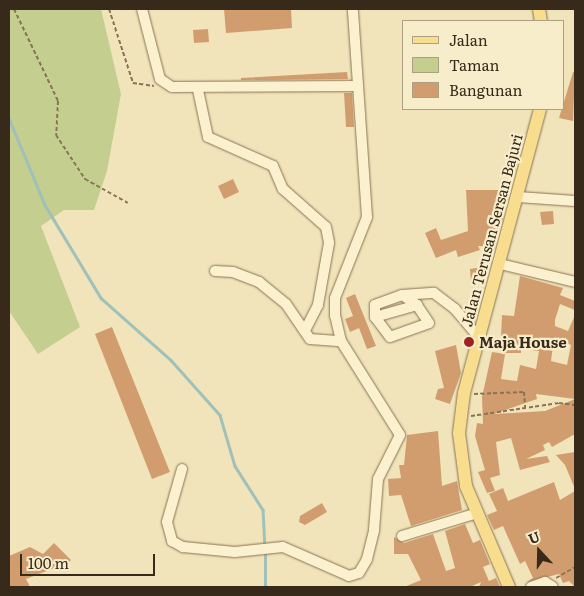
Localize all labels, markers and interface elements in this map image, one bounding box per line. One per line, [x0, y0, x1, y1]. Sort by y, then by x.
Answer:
legend [402, 20, 564, 110]
text: Jalan [449, 28, 488, 51]
text: Taman [449, 53, 499, 76]
text: Bangunan [449, 78, 522, 101]
street label: Jalan Terusan Sersan Bajuri [457, 132, 525, 328]
place label: Maja House [479, 333, 567, 351]
marker: Maja House [463, 336, 475, 348]
north arrow [514, 526, 564, 576]
text: U [525, 526, 542, 548]
scale bar [22, 544, 158, 576]
text: 100 m [28, 551, 69, 574]

